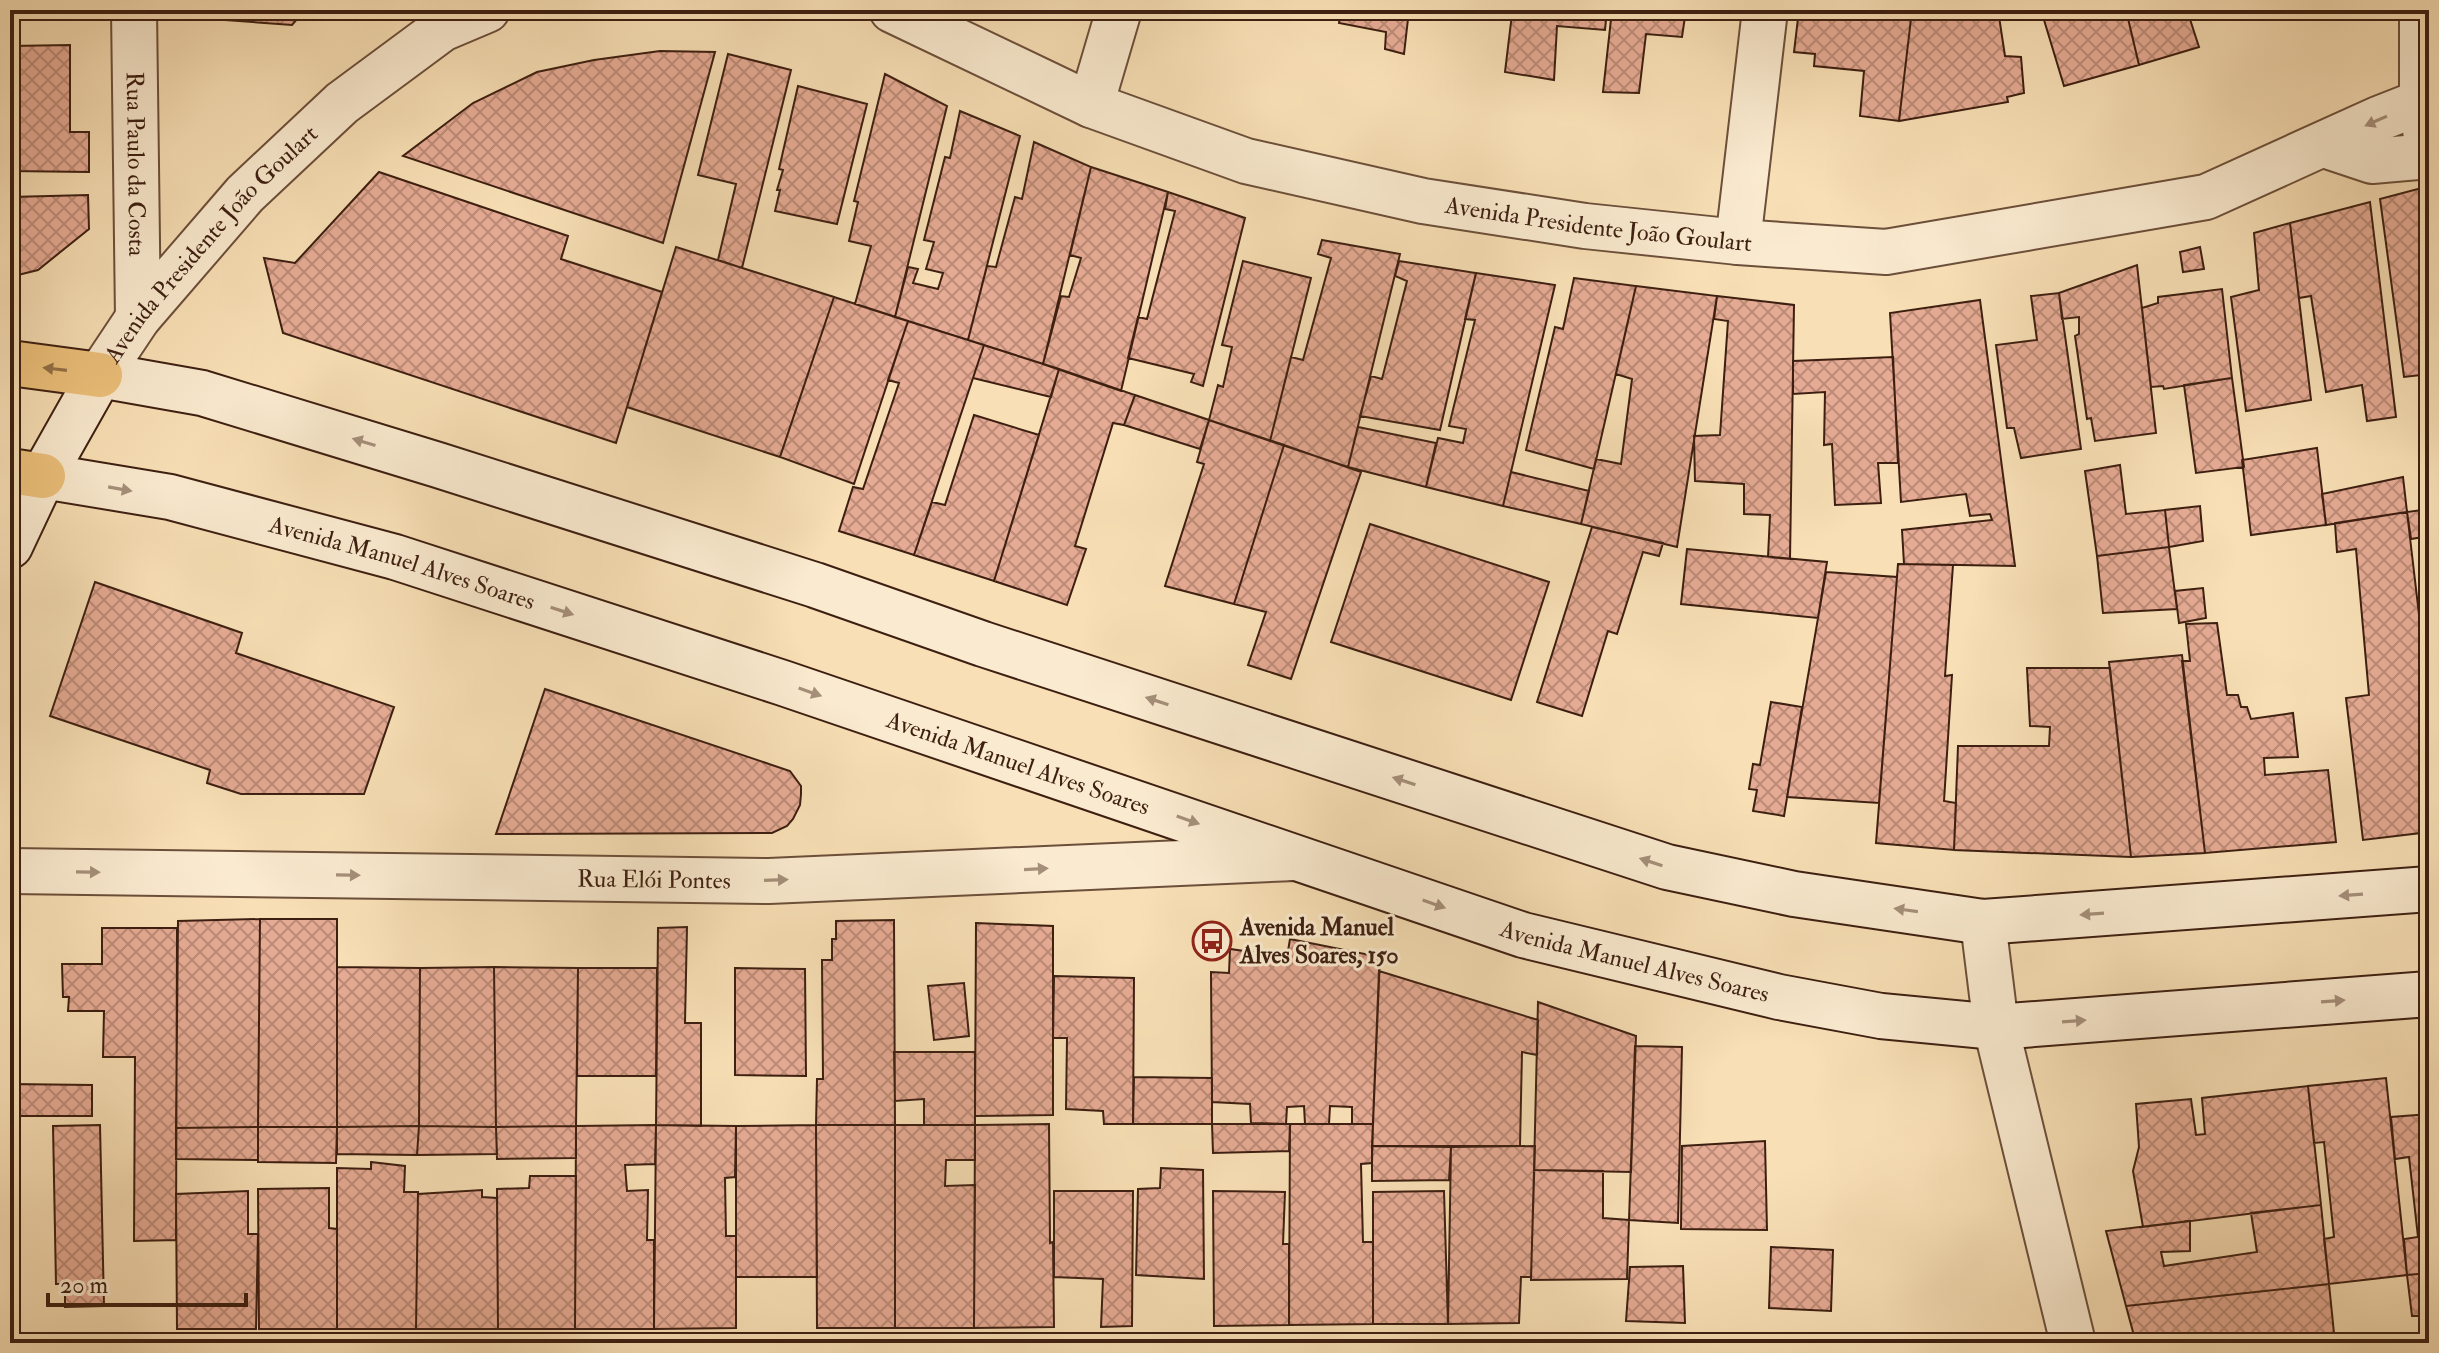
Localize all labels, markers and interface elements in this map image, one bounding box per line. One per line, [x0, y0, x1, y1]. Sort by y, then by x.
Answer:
street label: Rua Paulo da Costa [119, 72, 152, 258]
one-way arrow [2364, 114, 2387, 127]
street label: Avenida Presidente João Goulart [97, 119, 325, 370]
street label: Avenida Presidente João Goulart [1442, 190, 1753, 259]
one-way arrow [42, 362, 67, 375]
one-way arrow [351, 435, 375, 448]
one-way arrow [108, 483, 133, 495]
street label: Avenida Manuel Alves Soares [265, 509, 539, 617]
one-way arrow [551, 605, 575, 618]
one-way arrow [798, 686, 822, 698]
one-way arrow [1145, 694, 1169, 706]
street label: Avenida Manuel Alves Soares [882, 704, 1154, 823]
one-way arrow [1392, 775, 1416, 787]
one-way arrow [1176, 815, 1200, 827]
one-way arrow [1639, 856, 1663, 868]
one-way arrow [1024, 862, 1049, 875]
street label: Rua Elói Pontes [577, 863, 731, 896]
one-way arrow [76, 866, 101, 878]
one-way arrow [336, 869, 361, 881]
one-way arrow [764, 874, 789, 886]
one-way arrow [2338, 888, 2363, 901]
one-way arrow [1423, 898, 1447, 911]
one-way arrow [1893, 903, 1918, 916]
one-way arrow [2079, 908, 2104, 921]
place label: Avenida Manuel Alves Soares, 150 [1239, 912, 1399, 971]
street label: Avenida Manuel Alves Soares [1495, 913, 1772, 1010]
bus stop icon: Avenida Manuel Alves Soares, 150 [1191, 920, 1233, 962]
one-way arrow [2321, 994, 2346, 1007]
one-way arrow [2062, 1014, 2087, 1027]
scale bar [48, 1257, 246, 1307]
text: 20 m [60, 1270, 109, 1301]

